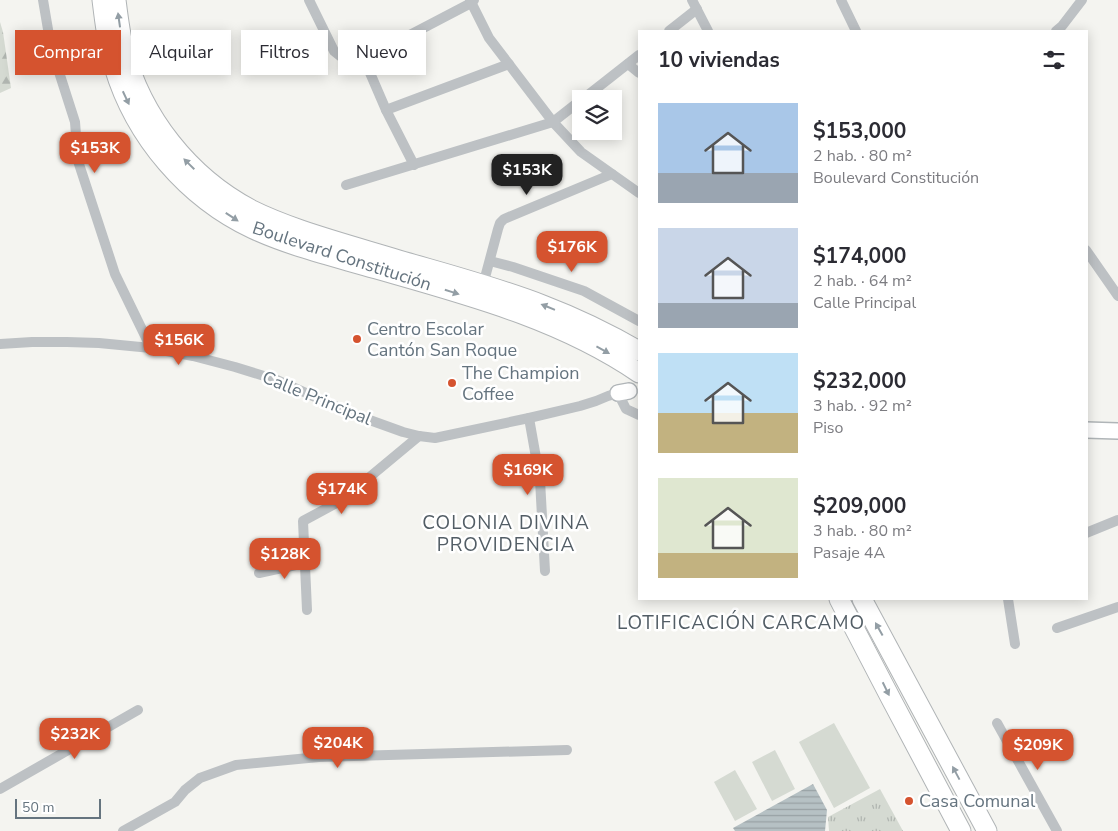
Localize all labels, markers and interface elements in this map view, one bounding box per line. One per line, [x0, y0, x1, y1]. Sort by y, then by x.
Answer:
one-way arrow [115, 12, 123, 28]
chip: Comprar [15, 30, 121, 75]
chip: Alquilar [131, 30, 231, 75]
chip: Filtros [241, 30, 328, 75]
chip: Nuevo [338, 30, 426, 75]
text: 10 viviendas [658, 46, 780, 74]
icon: filters [1040, 46, 1068, 74]
map controls [572, 90, 622, 140]
button: layers [572, 90, 622, 140]
one-way arrow [122, 91, 130, 105]
text: $153,000 [813, 117, 906, 145]
icon: home [698, 123, 758, 183]
pin: $153K [60, 132, 130, 174]
text: $153K [70, 137, 120, 159]
text: 2 hab. · 80 m² [813, 145, 912, 167]
pin: $153K [492, 154, 562, 196]
one-way arrow [183, 158, 195, 170]
text: $153K [502, 159, 552, 181]
text: Boulevard Constitución [813, 167, 979, 189]
one-way arrow [226, 212, 239, 222]
street label: Boulevard Constitución [249, 216, 435, 296]
pin: $176K [537, 230, 607, 273]
text: $176K [547, 236, 597, 258]
text: $174,000 [813, 242, 906, 270]
icon: home [698, 248, 758, 308]
text: 2 hab. · 64 m² [813, 270, 912, 292]
one-way arrow [444, 288, 459, 296]
text: Calle Principal [813, 292, 916, 314]
one-way arrow [540, 303, 555, 311]
place label: Centro Escolar Cantón San Roque [367, 317, 517, 362]
pin: $156K [144, 324, 214, 366]
text: $156K [154, 329, 204, 351]
marker: Centro Escolar Cantón San Roque [351, 333, 363, 345]
one-way arrow [596, 346, 610, 354]
place label: The Champion Coffee [462, 361, 579, 406]
street label: Calle Principal [259, 365, 376, 431]
text: $232,000 [813, 367, 906, 395]
icon: home [698, 373, 758, 433]
marker: The Champion Coffee [446, 377, 458, 389]
text: 3 hab. · 92 m² [813, 395, 912, 417]
text: Piso [813, 417, 843, 439]
pin: $169K [493, 454, 563, 496]
text: $169K [503, 459, 553, 481]
pin: $174K [307, 472, 377, 515]
text: $174K [317, 478, 367, 500]
text: $209,000 [813, 492, 906, 520]
icon: home [698, 498, 758, 558]
district label: COLONIA DIVINA PROVIDENCIA [422, 510, 590, 558]
text: 3 hab. · 80 m² [813, 520, 912, 542]
pin: $128K [250, 538, 320, 580]
text: Pasaje 4A [813, 542, 885, 564]
text: $128K [260, 543, 310, 565]
district label: LOTIFICACIÓN CARCAMO [617, 610, 865, 636]
one-way arrow [875, 622, 883, 637]
one-way arrow [882, 682, 890, 696]
pin: $232K [40, 718, 110, 760]
text: $232K [50, 723, 100, 745]
pin: $204K [303, 726, 373, 769]
pin: $209K [1003, 728, 1073, 771]
text: $204K [313, 732, 363, 754]
text: $209K [1013, 734, 1063, 756]
one-way arrow [952, 765, 960, 780]
place label: Casa Comunal [919, 789, 1036, 813]
marker: Casa Comunal [903, 795, 915, 807]
scale bar [15, 796, 101, 819]
text: 50 m [22, 798, 54, 817]

